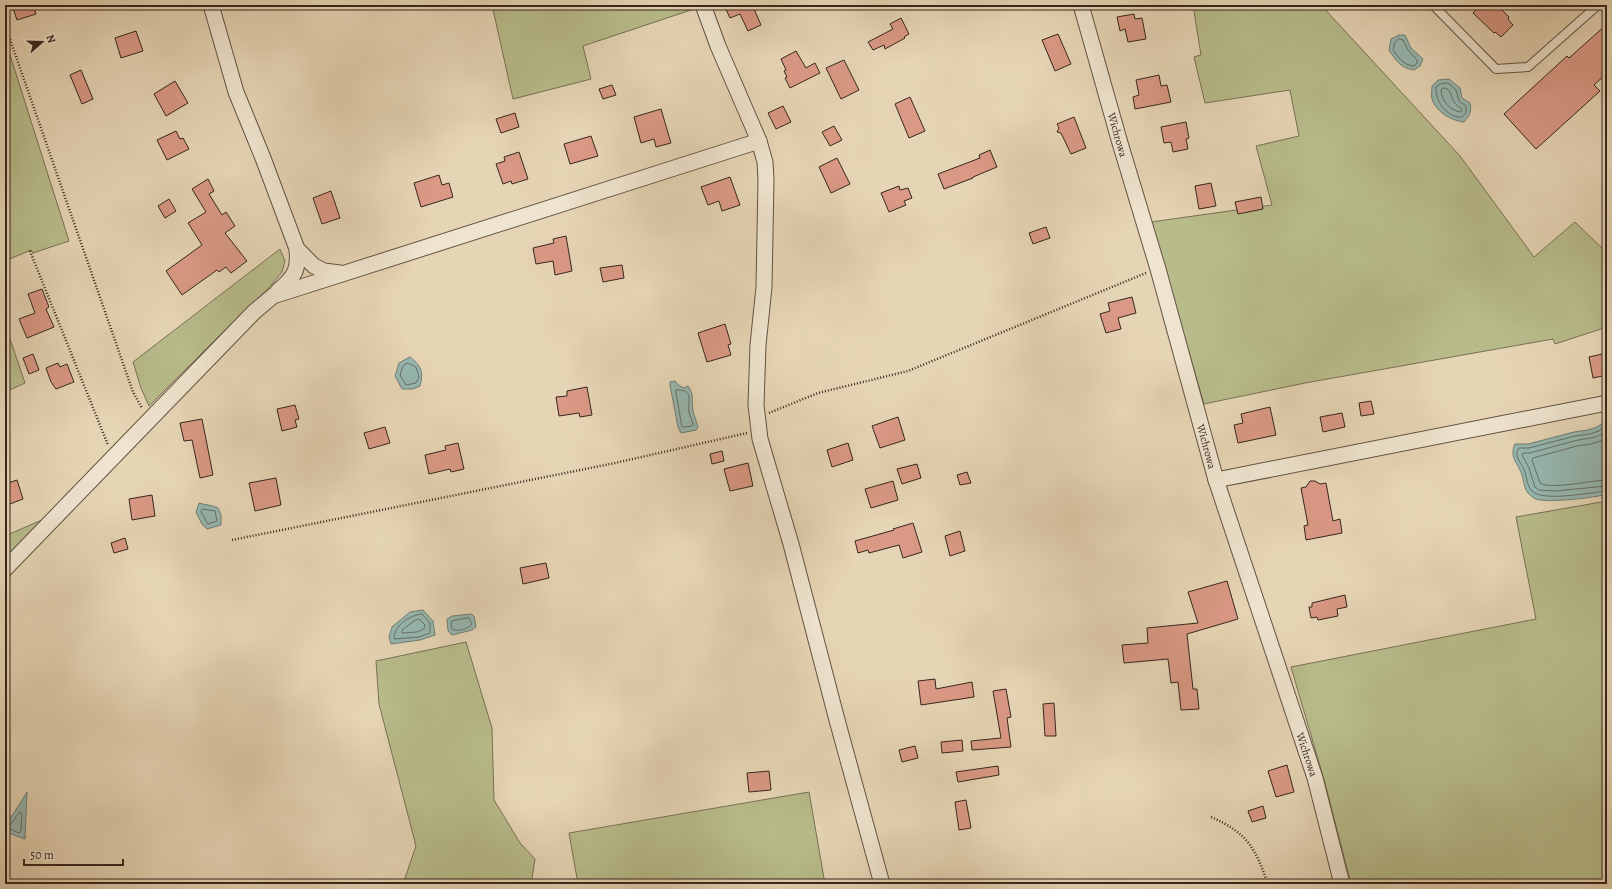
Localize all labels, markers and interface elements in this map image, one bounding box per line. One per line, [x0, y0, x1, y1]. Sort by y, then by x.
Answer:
north arrow [22, 22, 62, 62]
text: N [43, 32, 59, 45]
street label: Wichrowa [1104, 110, 1131, 160]
street label: Wichrowa [1193, 422, 1220, 471]
street label: Wichrowa [1292, 730, 1321, 779]
scale bar [24, 841, 123, 867]
text: 50 m [30, 847, 54, 863]

